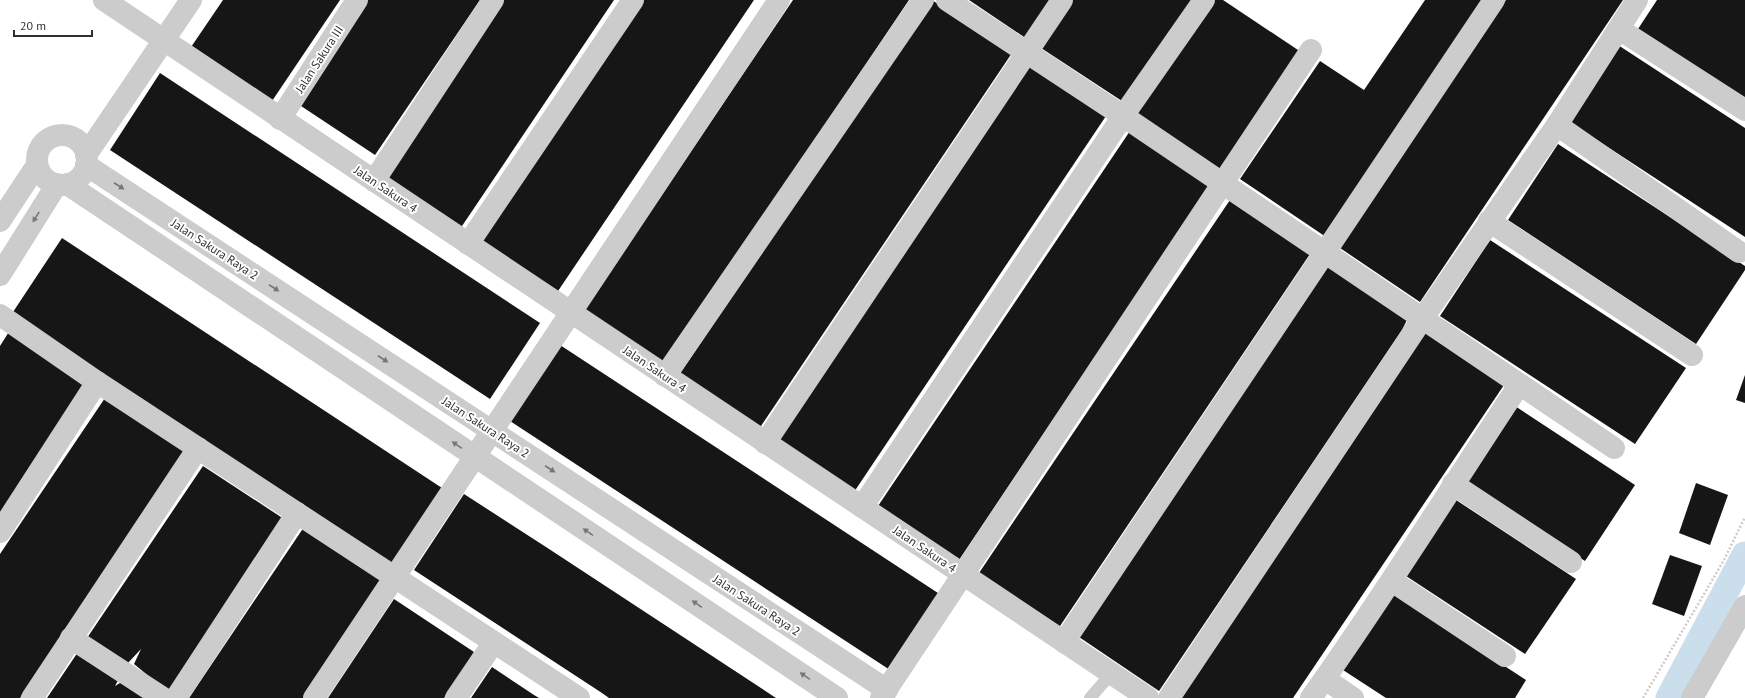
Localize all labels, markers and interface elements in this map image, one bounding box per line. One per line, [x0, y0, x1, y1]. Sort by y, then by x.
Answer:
scale bar [14, 12, 92, 38]
text: 20 m [20, 18, 46, 33]
street label: Jalan Sakura III [291, 23, 346, 96]
street label: Jalan Sakura 4 [351, 162, 421, 216]
one-way arrow [113, 182, 124, 190]
one-way arrow [33, 211, 40, 223]
street label: Jalan Sakura Raya 2 [168, 215, 261, 283]
one-way arrow [269, 284, 279, 292]
street label: Jalan Sakura 4 [620, 342, 690, 396]
one-way arrow [378, 355, 388, 363]
street label: Jalan Sakura Raya 2 [439, 393, 532, 461]
one-way arrow [451, 441, 463, 448]
one-way arrow [545, 465, 555, 473]
street label: Jalan Sakura 4 [890, 522, 960, 576]
one-way arrow [583, 528, 594, 536]
street label: Jalan Sakura Raya 2 [710, 571, 803, 639]
one-way arrow [691, 600, 702, 608]
one-way arrow [800, 672, 810, 680]

